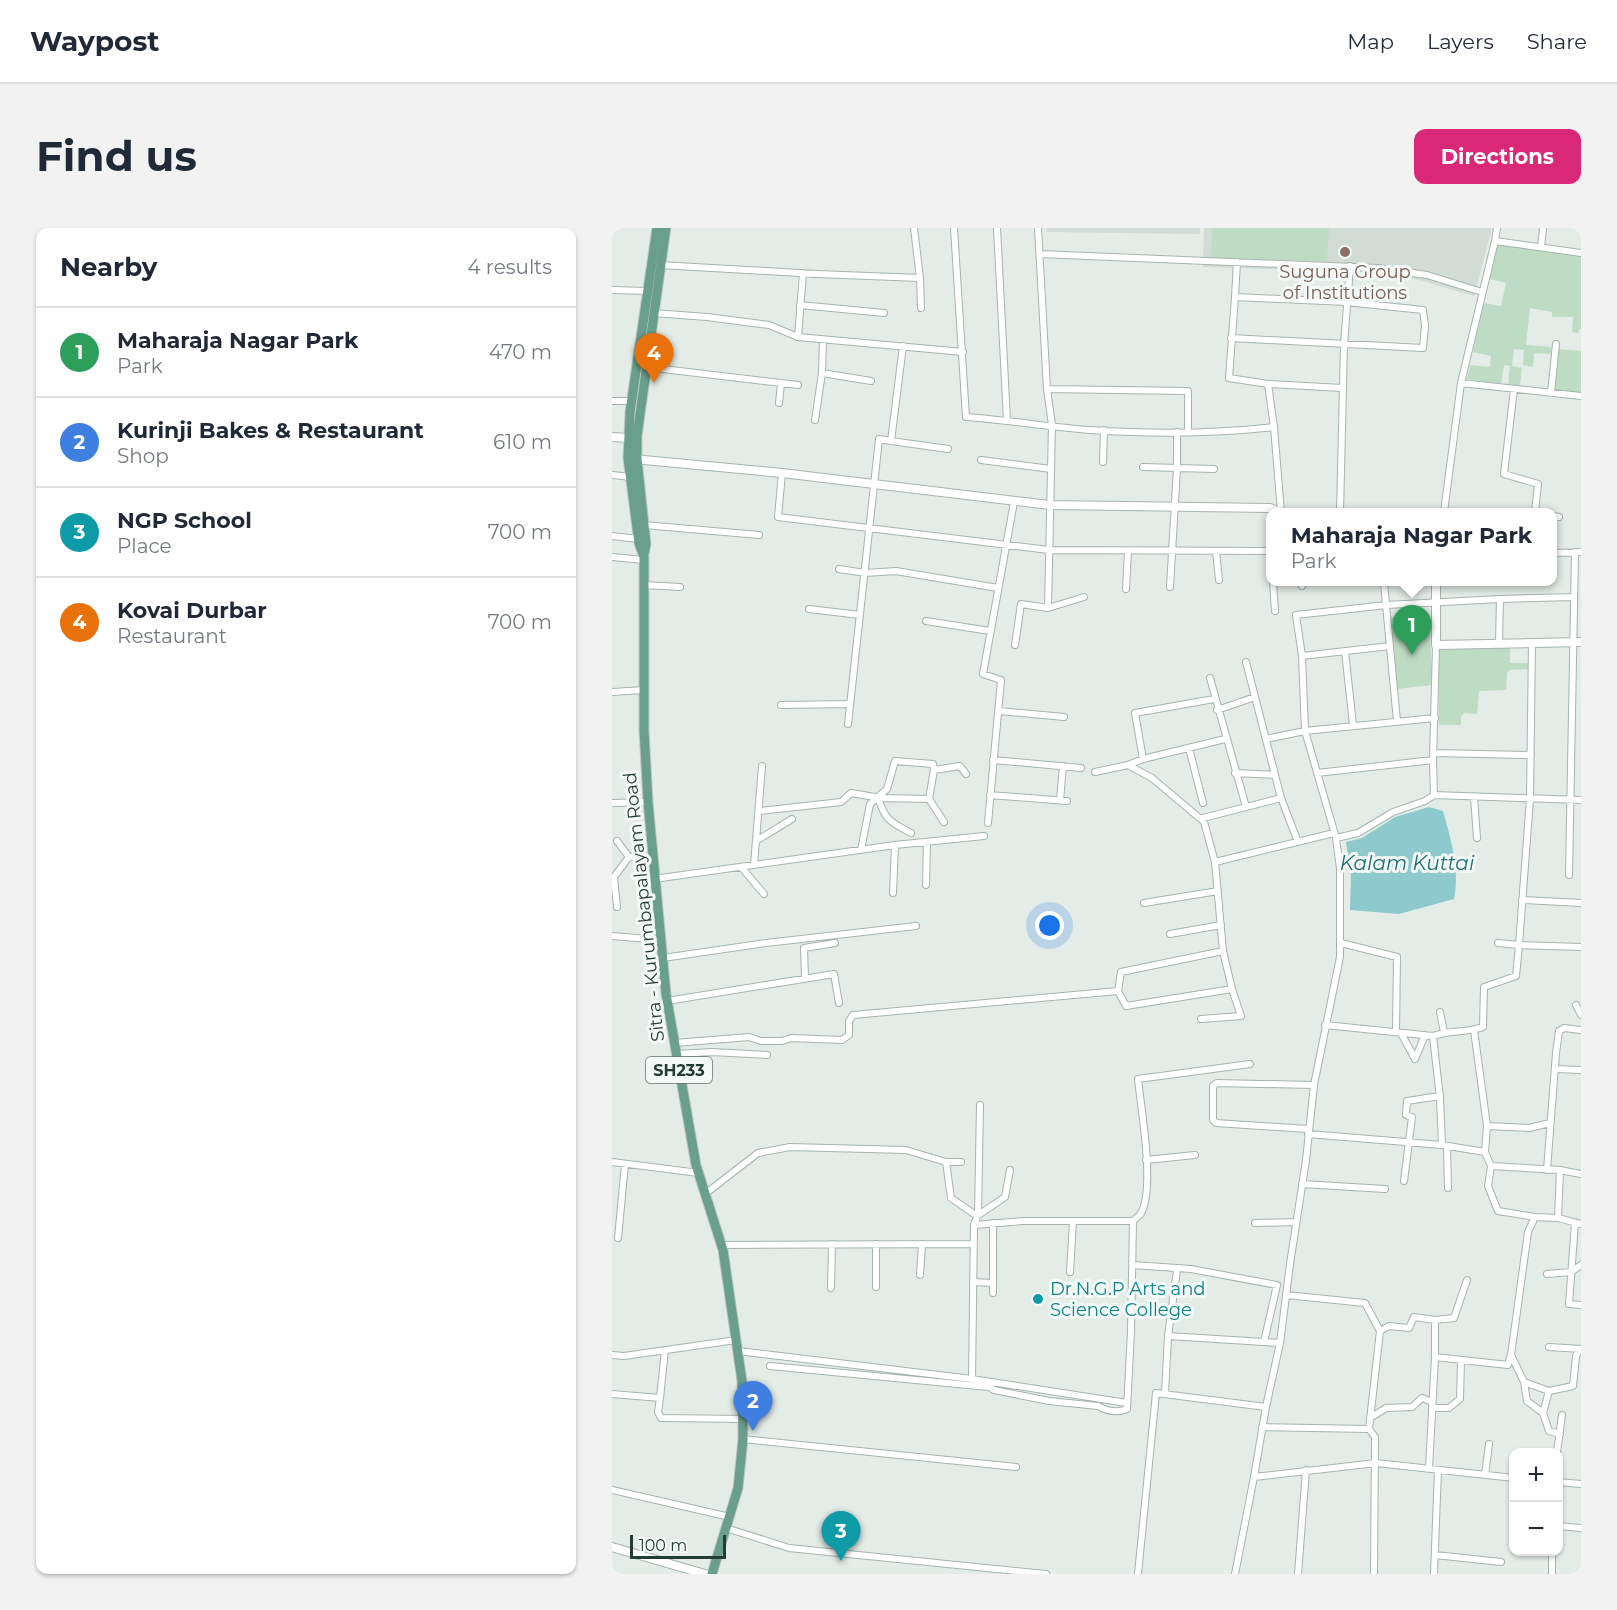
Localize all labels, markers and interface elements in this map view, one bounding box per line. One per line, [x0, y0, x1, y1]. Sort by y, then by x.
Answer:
text: Waypost [30, 24, 160, 58]
text: Map [1347, 29, 1394, 54]
text: Layers [1427, 29, 1494, 54]
text: Share [1527, 29, 1587, 54]
button: Directions [1414, 129, 1581, 184]
text: Find us [36, 130, 197, 182]
marker: Suguna Group of Institutions [1338, 245, 1352, 259]
text: Nearby [60, 251, 157, 283]
text: 4 results [467, 255, 552, 279]
place label: Suguna Group of Institutions [1279, 261, 1411, 304]
text: Maharaja Nagar Park [117, 327, 358, 354]
pin: 4 [634, 334, 674, 383]
text: 1 [76, 340, 83, 364]
text: 470 m [489, 340, 552, 364]
text: Park [117, 354, 163, 378]
text: Kurinji Bakes & Restaurant [117, 417, 424, 444]
text: 2 [74, 430, 85, 454]
text: 610 m [493, 430, 552, 454]
text: Shop [117, 444, 169, 468]
text: NGP School [117, 507, 252, 534]
popup [1266, 508, 1557, 586]
text: 3 [74, 520, 85, 544]
text: 700 m [488, 520, 552, 544]
text: Maharaja Nagar Park [1291, 522, 1532, 549]
text: Place [117, 534, 172, 558]
text: Park [1291, 549, 1336, 573]
text: Kovai Durbar [117, 597, 267, 624]
pin: 1 [1392, 606, 1432, 655]
text: 4 [73, 610, 86, 634]
text: 700 m [488, 610, 552, 634]
text: Restaurant [117, 624, 227, 648]
street label: Sitra - Kurumbapalayam Road [619, 771, 669, 1043]
water label: Kalam Kuttai [1340, 851, 1475, 875]
your location [1035, 911, 1064, 940]
road number: SH233 [646, 1057, 712, 1083]
place label: Dr.N.G.P Arts and Science College [1050, 1278, 1206, 1321]
marker: Dr.N.G.P Arts and Science College [1031, 1292, 1045, 1306]
pin: 2 [734, 1382, 772, 1431]
map controls [1509, 1448, 1563, 1556]
button: + [1509, 1448, 1563, 1502]
button: − [1509, 1502, 1563, 1556]
pin: 3 [822, 1512, 860, 1561]
scale bar [630, 1532, 726, 1560]
text: 100 m [639, 1536, 687, 1555]

